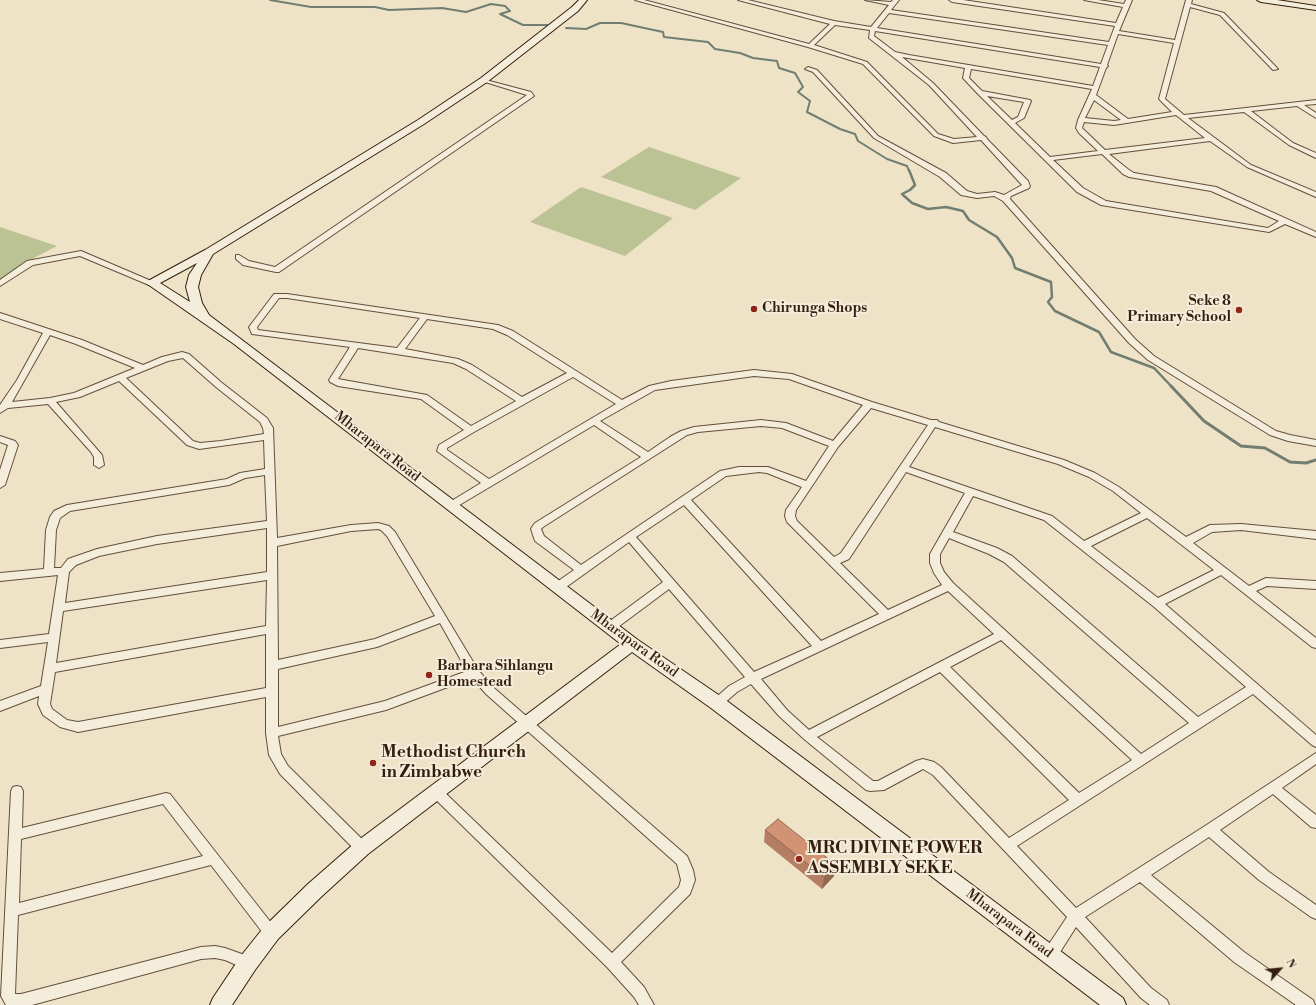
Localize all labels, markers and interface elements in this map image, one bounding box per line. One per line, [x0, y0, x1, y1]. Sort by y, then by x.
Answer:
place label: Seke 8 Primary School [1127, 294, 1231, 326]
place label: Chirunga Shops [762, 301, 867, 317]
marker: Chirunga Shops [749, 304, 759, 314]
marker: Seke 8 Primary School [1234, 305, 1244, 315]
street label: Mharapara Road [331, 408, 423, 486]
street label: Mharapara Road [587, 606, 681, 682]
place label: Barbara Sihlangu Homestead [437, 659, 553, 692]
marker: Barbara Sihlangu Homestead [424, 670, 434, 680]
place label: Methodist Church in Zimbabwe [381, 743, 526, 783]
marker: Methodist Church in Zimbabwe [368, 758, 378, 768]
place label: MRC DIVINE POWER ASSEMBLY SEKE [807, 839, 983, 879]
marker: MRC DIVINE POWER ASSEMBLY SEKE [794, 854, 804, 864]
street label: Mharapara Road [962, 886, 1056, 962]
north arrow [1260, 949, 1300, 989]
text: N [1282, 956, 1299, 971]

